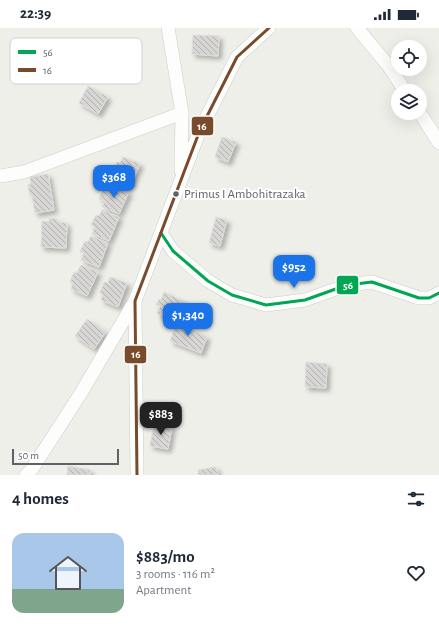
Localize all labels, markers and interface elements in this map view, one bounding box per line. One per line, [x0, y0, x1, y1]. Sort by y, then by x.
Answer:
text: 22:39 [20, 6, 51, 21]
legend [10, 38, 142, 84]
map controls [391, 40, 427, 120]
button: locate [391, 40, 427, 76]
text: 56 [43, 47, 53, 58]
text: 16 [43, 65, 52, 76]
button: layers [391, 84, 427, 120]
line badge: 16 [191, 116, 214, 136]
text: 16 [197, 121, 207, 132]
pin: $368 [90, 165, 138, 199]
text: $368 [102, 171, 126, 184]
place label: Primus I Ambohitrazaka [184, 188, 306, 201]
marker: Primus I Ambohitrazaka [171, 189, 181, 199]
pin: $952 [270, 255, 318, 289]
text: $952 [282, 261, 306, 274]
line badge: 56 [336, 275, 359, 295]
text: 56 [343, 280, 353, 291]
pin: $1,340 [155, 303, 221, 337]
text: $1,340 [172, 309, 204, 322]
line badge: 16 [124, 345, 147, 364]
text: 16 [131, 349, 141, 360]
pin: $883 [137, 402, 185, 436]
text: $883 [149, 408, 173, 421]
scale bar [12, 447, 119, 466]
text: 50 m [18, 450, 39, 461]
icon: filters [405, 488, 427, 510]
text: 4 homes [12, 490, 69, 507]
text: $883/mo [136, 548, 195, 565]
icon: home [44, 549, 92, 597]
icon: heart [405, 562, 427, 584]
text: 3 rooms · 116 m² [136, 568, 215, 581]
text: Apartment [136, 584, 191, 597]

